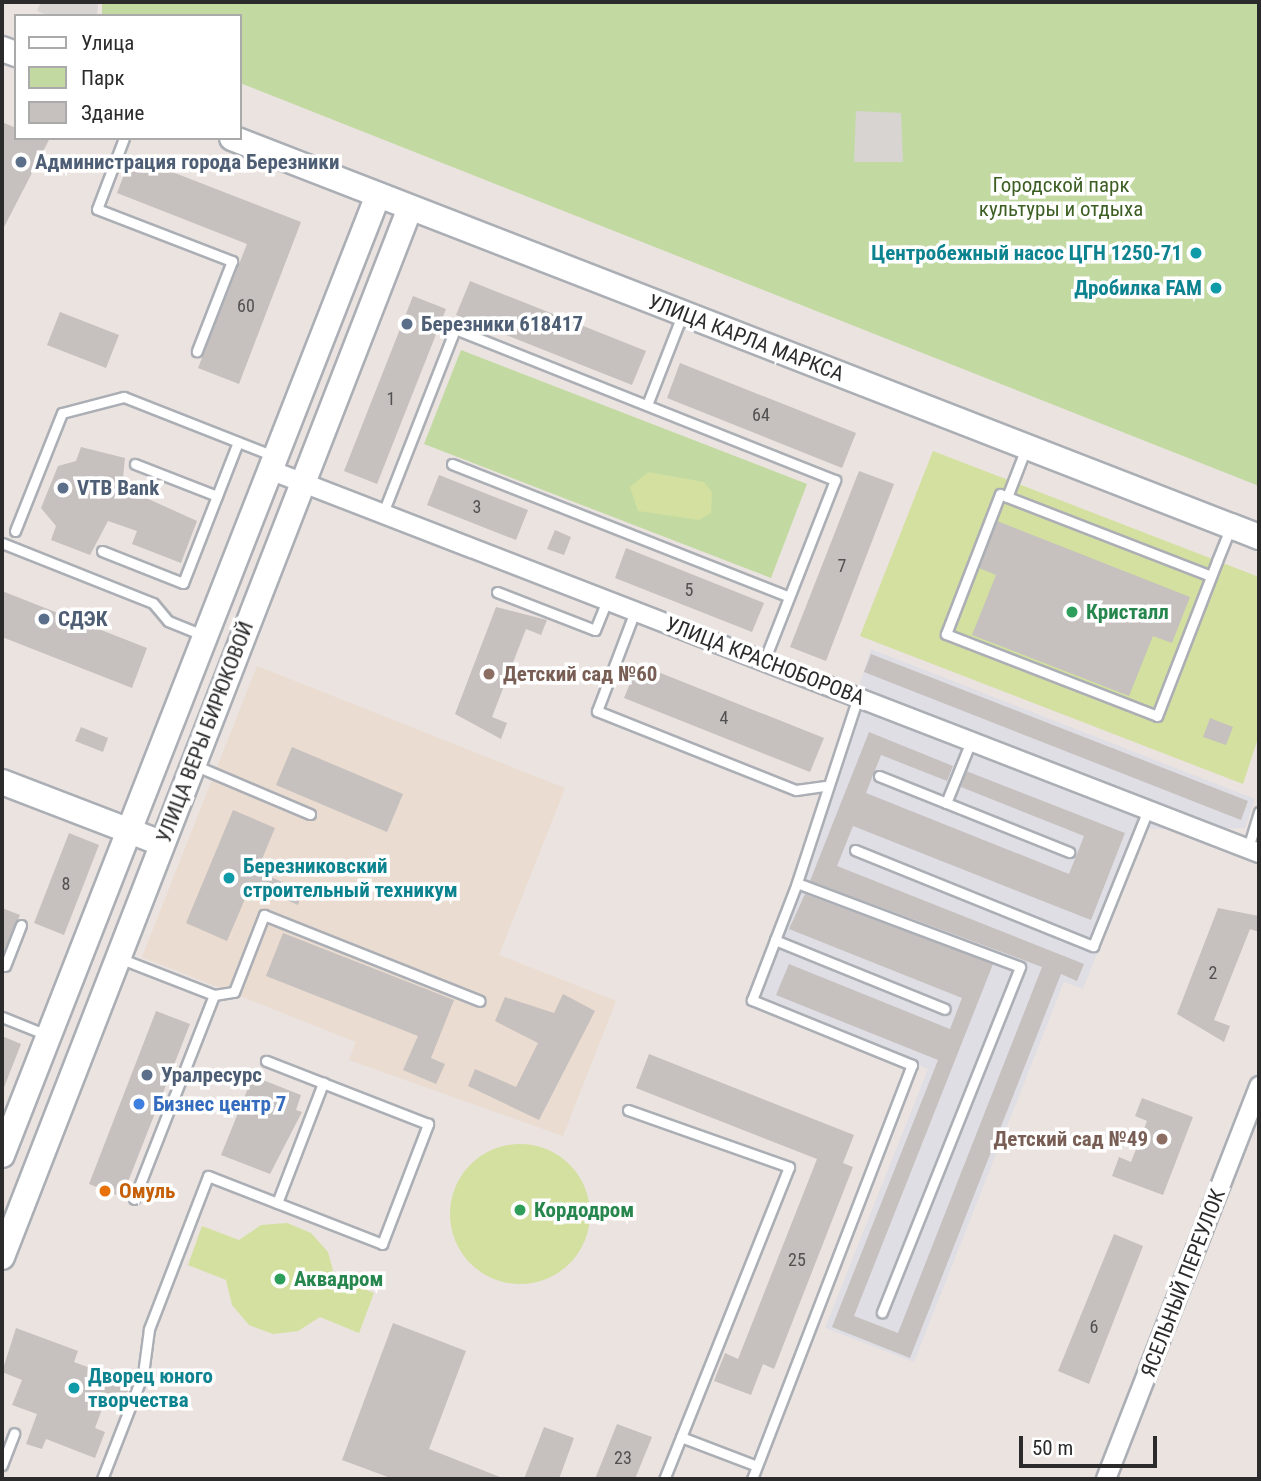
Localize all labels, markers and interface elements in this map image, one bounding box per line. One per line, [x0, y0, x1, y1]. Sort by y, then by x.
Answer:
legend [14, 14, 242, 140]
text: Улица [81, 31, 134, 55]
text: Парк [81, 66, 125, 90]
text: Здание [81, 101, 144, 125]
place label: Администрация города Березники [35, 149, 339, 175]
marker: Администрация города Березники [13, 154, 29, 170]
park label: Городской парк культуры и отдыха [979, 172, 1143, 222]
place label: Центробежный насос ЦГН 1250-71 [871, 240, 1182, 266]
marker: Центробежный насос ЦГН 1250-71 [1188, 245, 1204, 261]
place label: Дробилка FAM [1074, 275, 1202, 301]
marker: Дробилка FAM [1208, 280, 1224, 296]
street label: УЛИЦА КАРЛА МАРКСА [645, 289, 847, 387]
house number: 60 [237, 295, 255, 317]
place label: Березники 618417 [421, 311, 583, 337]
marker: Березники 618417 [399, 316, 415, 332]
house number: 1 [387, 388, 395, 410]
house number: 64 [752, 404, 770, 426]
place label: VTB Bank [77, 475, 159, 501]
marker: VTB Bank [55, 480, 71, 496]
house number: 3 [473, 496, 481, 518]
house number: 7 [838, 555, 846, 577]
house number: 5 [685, 579, 693, 601]
place label: Кристалл [1086, 599, 1169, 625]
marker: Кристалл [1064, 604, 1080, 620]
place label: СДЭК [58, 606, 107, 632]
marker: СДЭК [36, 611, 52, 627]
street label: УЛИЦА КРАСНОБОРОВА [662, 611, 868, 711]
street label: УЛИЦА ВЕРЫ БИРЮКОВОЙ [151, 618, 259, 846]
place label: Детский сад №60 [503, 661, 657, 687]
marker: Детский сад №60 [481, 666, 497, 682]
house number: 4 [720, 707, 728, 729]
place label: Березниковский строительный техникум [243, 853, 458, 903]
marker: Березниковский строительный техникум [221, 870, 237, 886]
house number: 8 [62, 873, 70, 895]
house number: 2 [1209, 962, 1217, 984]
place label: Уралресурс [161, 1062, 262, 1088]
marker: Уралресурс [139, 1067, 155, 1083]
place label: Бизнес центр 7 [153, 1091, 286, 1117]
marker: Бизнес центр 7 [131, 1096, 147, 1112]
place label: Детский сад №49 [994, 1126, 1148, 1152]
marker: Детский сад №49 [1154, 1131, 1170, 1147]
place label: Омуль [119, 1178, 175, 1204]
marker: Омуль [97, 1183, 113, 1199]
street label: ЯСЕЛЬНЫЙ ПЕРЕУЛОК [1136, 1185, 1230, 1381]
place label: Кордодром [534, 1197, 634, 1223]
marker: Кордодром [512, 1202, 528, 1218]
house number: 25 [788, 1249, 806, 1271]
place label: Аквадром [294, 1266, 383, 1292]
marker: Аквадром [272, 1271, 288, 1287]
house number: 6 [1090, 1316, 1098, 1338]
place label: Дворец юного творчества [88, 1363, 213, 1413]
marker: Дворец юного творчества [66, 1380, 82, 1396]
scale bar [1023, 1422, 1161, 1466]
text: 50 m [1032, 1436, 1073, 1460]
house number: 23 [614, 1447, 632, 1469]

